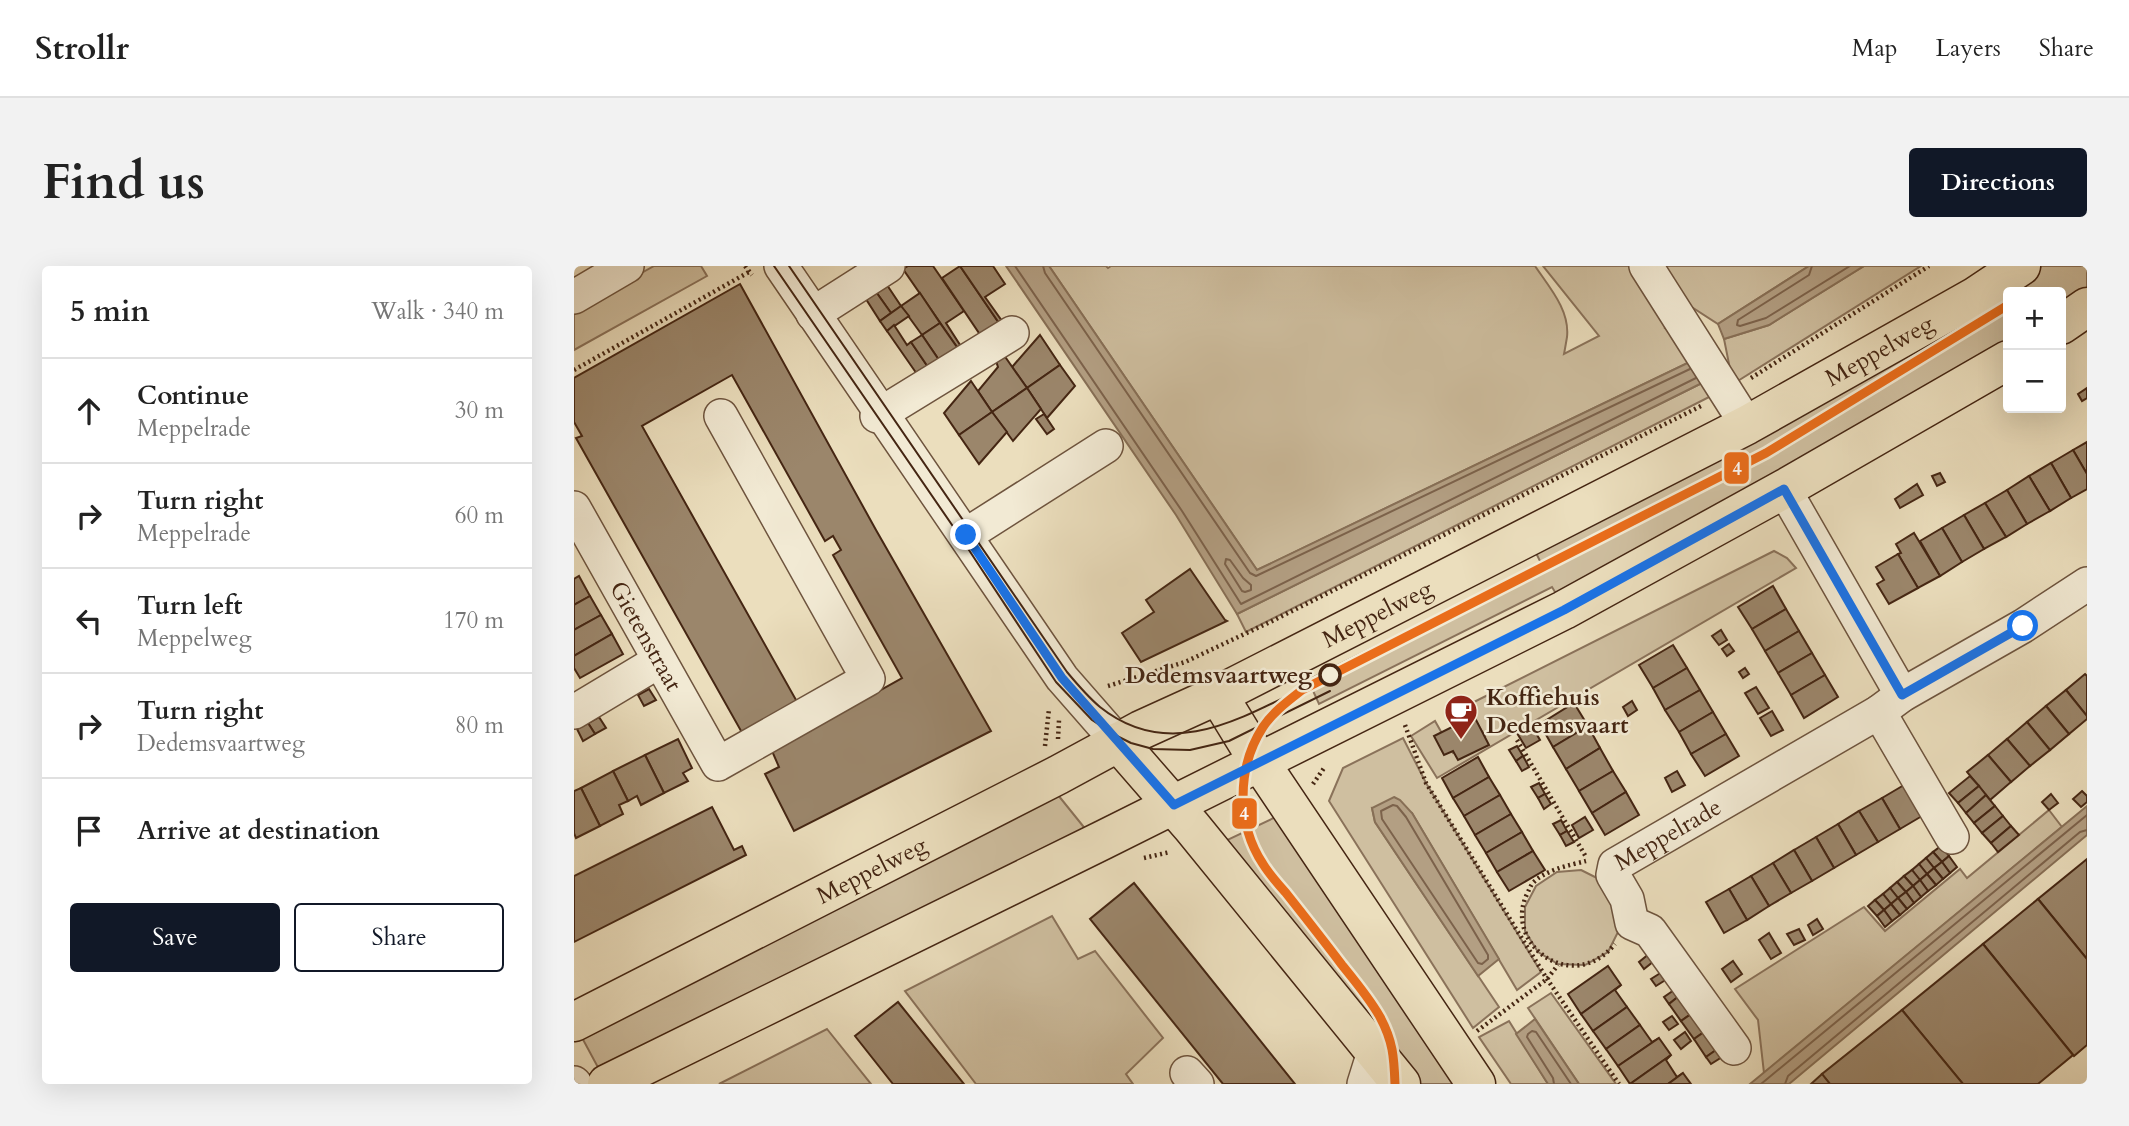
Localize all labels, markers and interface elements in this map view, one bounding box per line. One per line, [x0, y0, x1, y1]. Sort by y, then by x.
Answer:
text: Strollr [35, 26, 129, 71]
text: Map [1852, 32, 1898, 65]
text: Layers [1936, 32, 2001, 65]
text: Share [2039, 32, 2094, 65]
button: Directions [1909, 148, 2087, 217]
text: Find us [42, 149, 205, 216]
map controls [2003, 287, 2066, 413]
button: + [2003, 287, 2066, 350]
text: 5 min [70, 291, 150, 332]
text: Walk · 340 m [371, 296, 504, 327]
street label: Meppelweg [1819, 307, 1940, 394]
button: − [2003, 350, 2066, 413]
text: Continue [137, 378, 249, 413]
icon: ahead [70, 392, 108, 430]
text: 30 m [455, 395, 504, 426]
text: Meppelrade [137, 413, 251, 444]
line badge: 4 [1723, 451, 1750, 485]
text: 4 [1732, 456, 1742, 482]
text: Turn right [137, 483, 264, 518]
icon: right [70, 497, 108, 535]
text: 60 m [455, 500, 504, 531]
text: Meppelrade [137, 518, 251, 549]
route end [950, 519, 981, 550]
street label: Meppelweg [1316, 572, 1438, 656]
street label: Gietenstraat [602, 575, 690, 698]
text: Turn left [137, 588, 242, 623]
icon: left [70, 602, 108, 640]
text: 170 m [443, 605, 504, 636]
route start [2007, 610, 2038, 641]
text: Meppelweg [137, 623, 252, 654]
place label: Dedemsvaartweg [1125, 659, 1313, 692]
marker: Dedemsvaartweg [1319, 664, 1341, 686]
place label: Koffiehuis Dedemsvaart [1486, 681, 1629, 742]
cafe icon: Koffiehuis Dedemsvaart [1442, 692, 1480, 741]
text: Turn right [137, 693, 264, 728]
icon: right [70, 707, 108, 745]
text: 80 m [455, 710, 504, 741]
text: Dedemsvaartweg [137, 728, 305, 759]
street label: Meppelrade [1608, 790, 1727, 879]
line badge: 4 [1231, 797, 1258, 830]
text: 4 [1239, 801, 1249, 827]
icon: arrive [70, 812, 108, 850]
text: Arrive at destination [137, 813, 380, 848]
street label: Meppelweg [811, 828, 933, 912]
button: Save [70, 903, 280, 972]
button: Share [294, 903, 504, 972]

